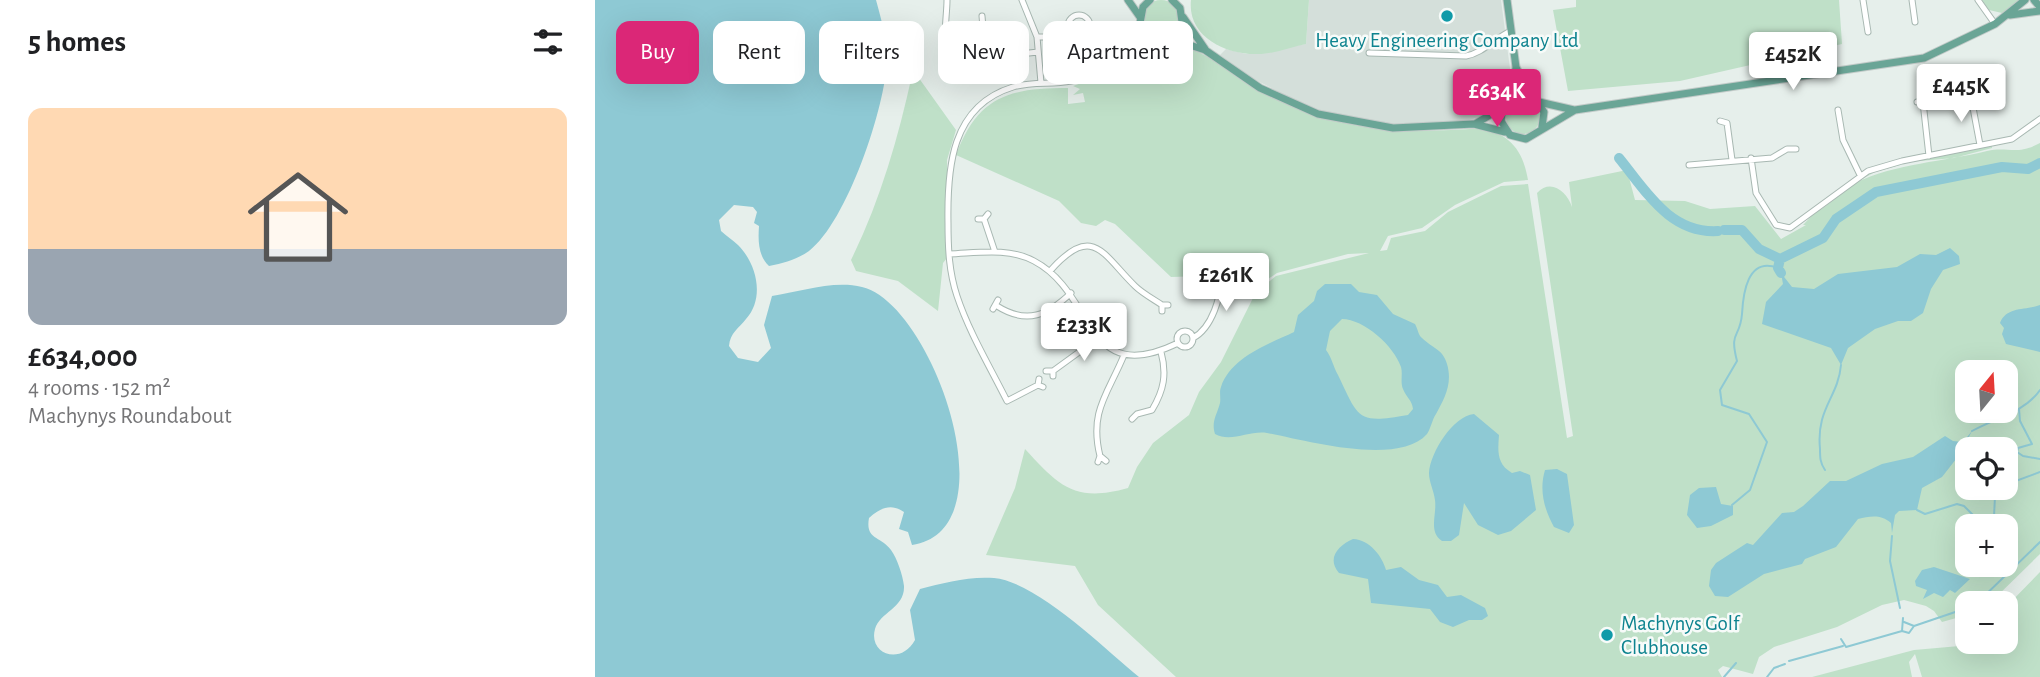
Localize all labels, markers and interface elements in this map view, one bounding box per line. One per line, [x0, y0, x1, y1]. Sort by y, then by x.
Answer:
marker: Heavy Engineering Company Ltd [1439, 8, 1455, 24]
chip: Buy [616, 21, 699, 84]
chip: Rent [713, 21, 805, 84]
chip: Filters [819, 21, 924, 84]
chip: New [938, 21, 1029, 84]
chip: Apartment [1043, 21, 1193, 84]
icon: filters [529, 23, 567, 61]
text: 5 homes [28, 27, 126, 57]
place label: Heavy Engineering Company Ltd [1315, 30, 1579, 51]
pin: £452K [1744, 32, 1842, 92]
text: £452K [1765, 43, 1821, 66]
pin: £445K [1912, 64, 2010, 124]
pin: £634K [1448, 69, 1546, 129]
text: £445K [1933, 75, 1989, 98]
text: £634K [1469, 80, 1525, 103]
icon: home [235, 154, 361, 280]
pin: £261K [1177, 254, 1275, 313]
text: £261K [1199, 264, 1253, 287]
pin: £233K [1035, 304, 1133, 363]
text: £233K [1057, 314, 1111, 337]
text: £634,000 [28, 342, 138, 372]
north arrow [1955, 360, 2018, 424]
map controls [1955, 360, 2018, 654]
text: 4 rooms · 152 m² [28, 377, 171, 400]
text: Machynys Roundabout [28, 405, 232, 428]
button: locate [1955, 437, 2018, 500]
button: + [1955, 514, 2018, 577]
button: − [1955, 591, 2018, 654]
place label: Machynys Golf Clubhouse [1621, 613, 1741, 658]
marker: Machynys Golf Clubhouse [1599, 627, 1615, 643]

